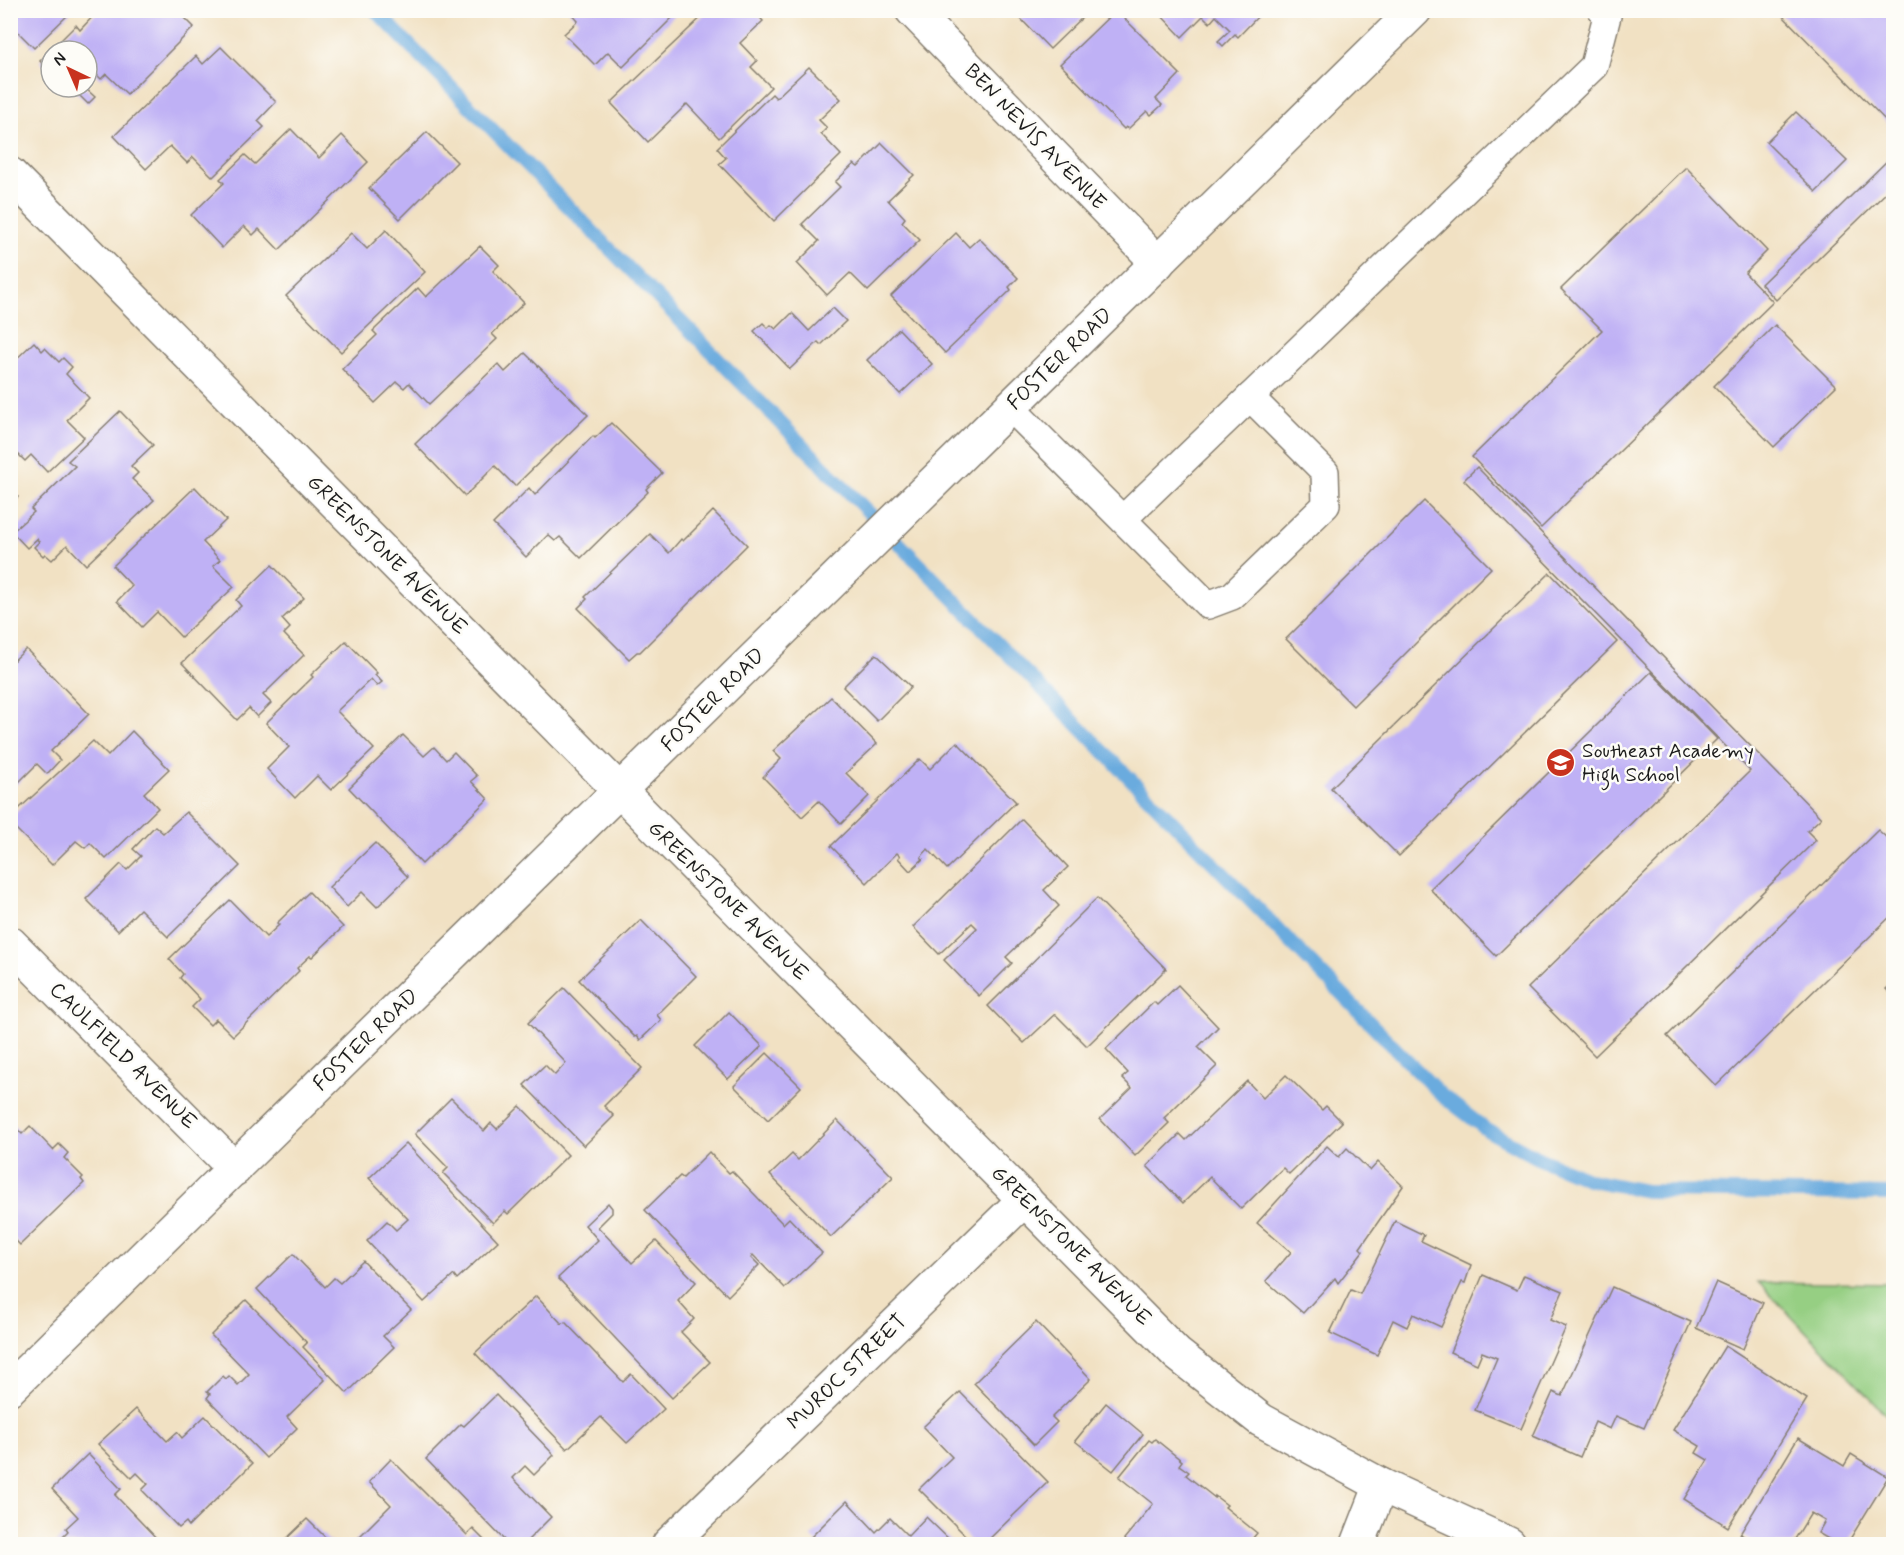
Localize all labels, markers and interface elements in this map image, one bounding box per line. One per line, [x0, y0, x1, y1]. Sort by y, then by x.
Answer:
north arrow [39, 39, 99, 99]
text: N [48, 48, 71, 71]
street label: BEN NEVIS AVENUE [958, 58, 1112, 216]
street label: FOSTER ROAD [1001, 302, 1119, 416]
street label: GREENSTONE AVENUE [301, 469, 473, 641]
street label: FOSTER ROAD [655, 642, 771, 758]
place label: Southeast Academy High School [1582, 737, 1754, 791]
school or university icon: Southeast Academy High School [1545, 747, 1577, 779]
street label: GREENSTONE AVENUE [642, 815, 814, 987]
street label: CAULFIELD AVENUE [43, 976, 203, 1136]
street label: FOSTER ROAD [307, 983, 425, 1097]
street label: GREENSTONE AVENUE [985, 1160, 1157, 1332]
street label: MUROC STREET [781, 1308, 913, 1436]

